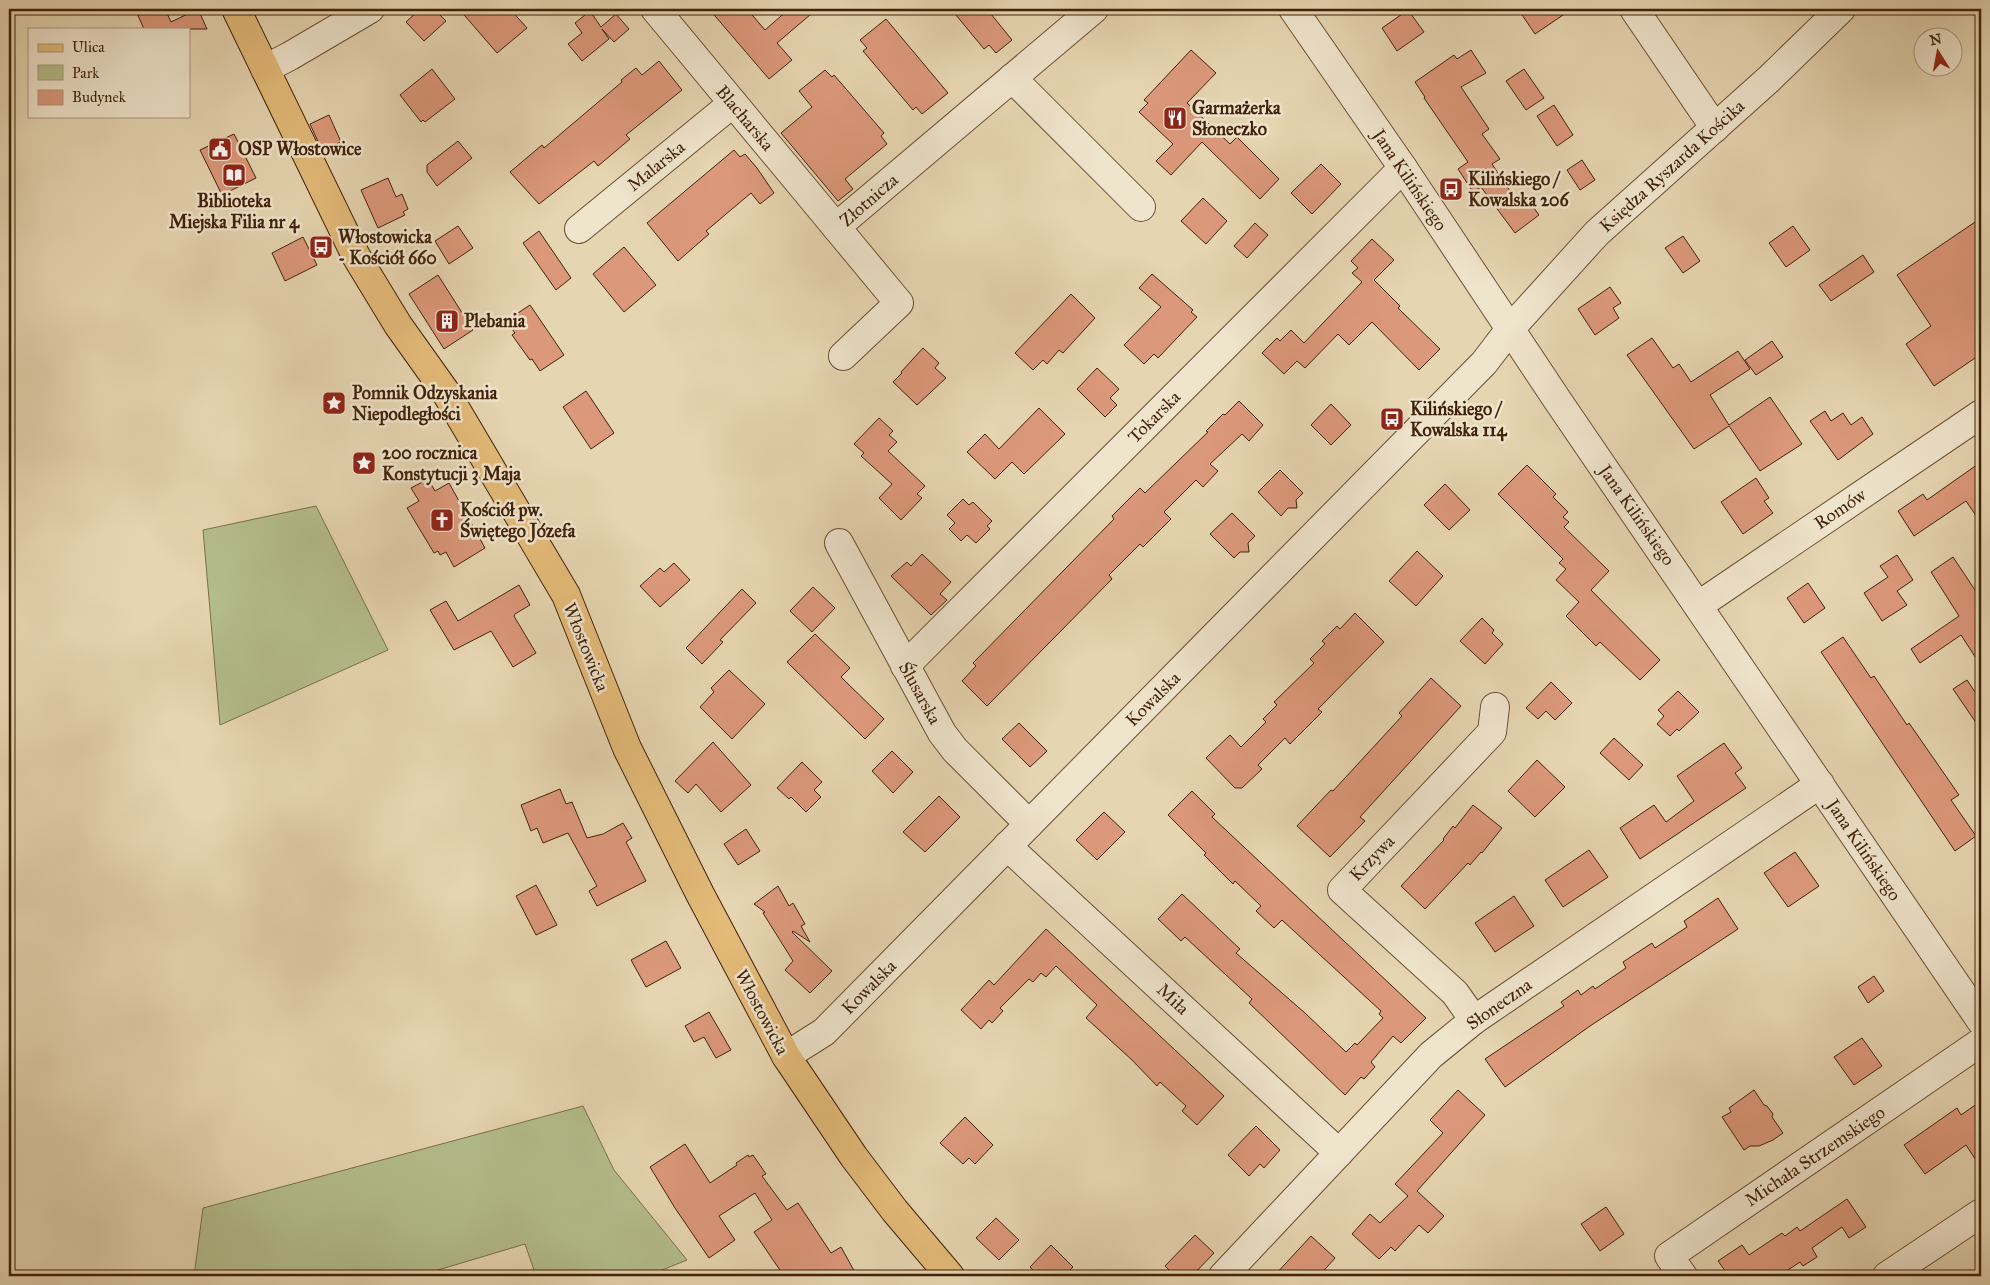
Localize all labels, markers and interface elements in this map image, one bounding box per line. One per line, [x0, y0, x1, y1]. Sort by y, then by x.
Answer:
legend [28, 28, 190, 118]
north arrow [1912, 28, 1962, 78]
text: N [1928, 30, 1943, 49]
text: Ulica [72, 38, 105, 56]
text: Park [72, 64, 99, 82]
street label: Blacharska [711, 81, 779, 156]
text: Budynek [72, 88, 126, 106]
street label: Księdza Ryszarda Kościka [1595, 95, 1749, 237]
place label: Garmażerka Słoneczko [1192, 97, 1281, 140]
restaurant icon: Garmażerka Słoneczko [1162, 105, 1188, 131]
street label: Jana Kilińskiego [1366, 123, 1452, 236]
public building icon: OSP Włostowice [207, 136, 233, 162]
street label: Malarska [623, 136, 690, 196]
place label: OSP Włostowice [238, 138, 362, 160]
library icon: Biblioteka Miejska Filia nr 4 [221, 162, 247, 188]
place label: Kilińskiego / Kowalska 206 [1468, 168, 1570, 211]
street label: Złotnicza [835, 169, 903, 231]
bus stop icon: Kilińskiego / Kowalska 206 [1438, 176, 1464, 202]
place label: Biblioteka Miejska Filia nr 4 [169, 190, 300, 234]
place label: Włostowicka - Kościół 660 [338, 226, 437, 269]
bus stop icon: Włostowicka - Kościół 660 [308, 234, 334, 260]
building icon: Plebania [434, 308, 460, 334]
place label: Plebania [464, 310, 526, 332]
place label: Pomnik Odzyskania Niepodległości [352, 382, 498, 426]
street label: Tokarska [1123, 386, 1185, 448]
place icon: Pomnik Odzyskania Niepodległości [321, 390, 347, 416]
place label: Kilińskiego / Kowalska 114 [1410, 398, 1507, 442]
bus stop icon: Kilińskiego / Kowalska 114 [1379, 406, 1405, 432]
place label: 200 rocznica Konstytucji 3 Maja [382, 442, 521, 486]
place icon: 200 rocznica Konstytucji 3 Maja [351, 450, 377, 476]
street label: Jana Kilińskiego [1592, 459, 1680, 570]
street label: Romów [1810, 484, 1870, 534]
place label: Kościół pw. Świętego Józefa [460, 499, 576, 543]
church icon: Kościół pw. Świętego Józefa [429, 507, 455, 533]
street label: Włostowicka [558, 599, 614, 695]
street label: Ślusarska [894, 657, 948, 728]
street label: Kowalska [1121, 667, 1185, 731]
street label: Jana Kilińskiego [1820, 793, 1906, 906]
street label: Krzywa [1345, 830, 1399, 886]
street label: Kowalska [837, 955, 901, 1019]
street label: Włostowicka [730, 965, 794, 1059]
street label: Słoneczna [1462, 973, 1536, 1034]
street label: Miła [1152, 979, 1194, 1020]
street label: Michała Strzemskiego [1741, 1101, 1890, 1212]

